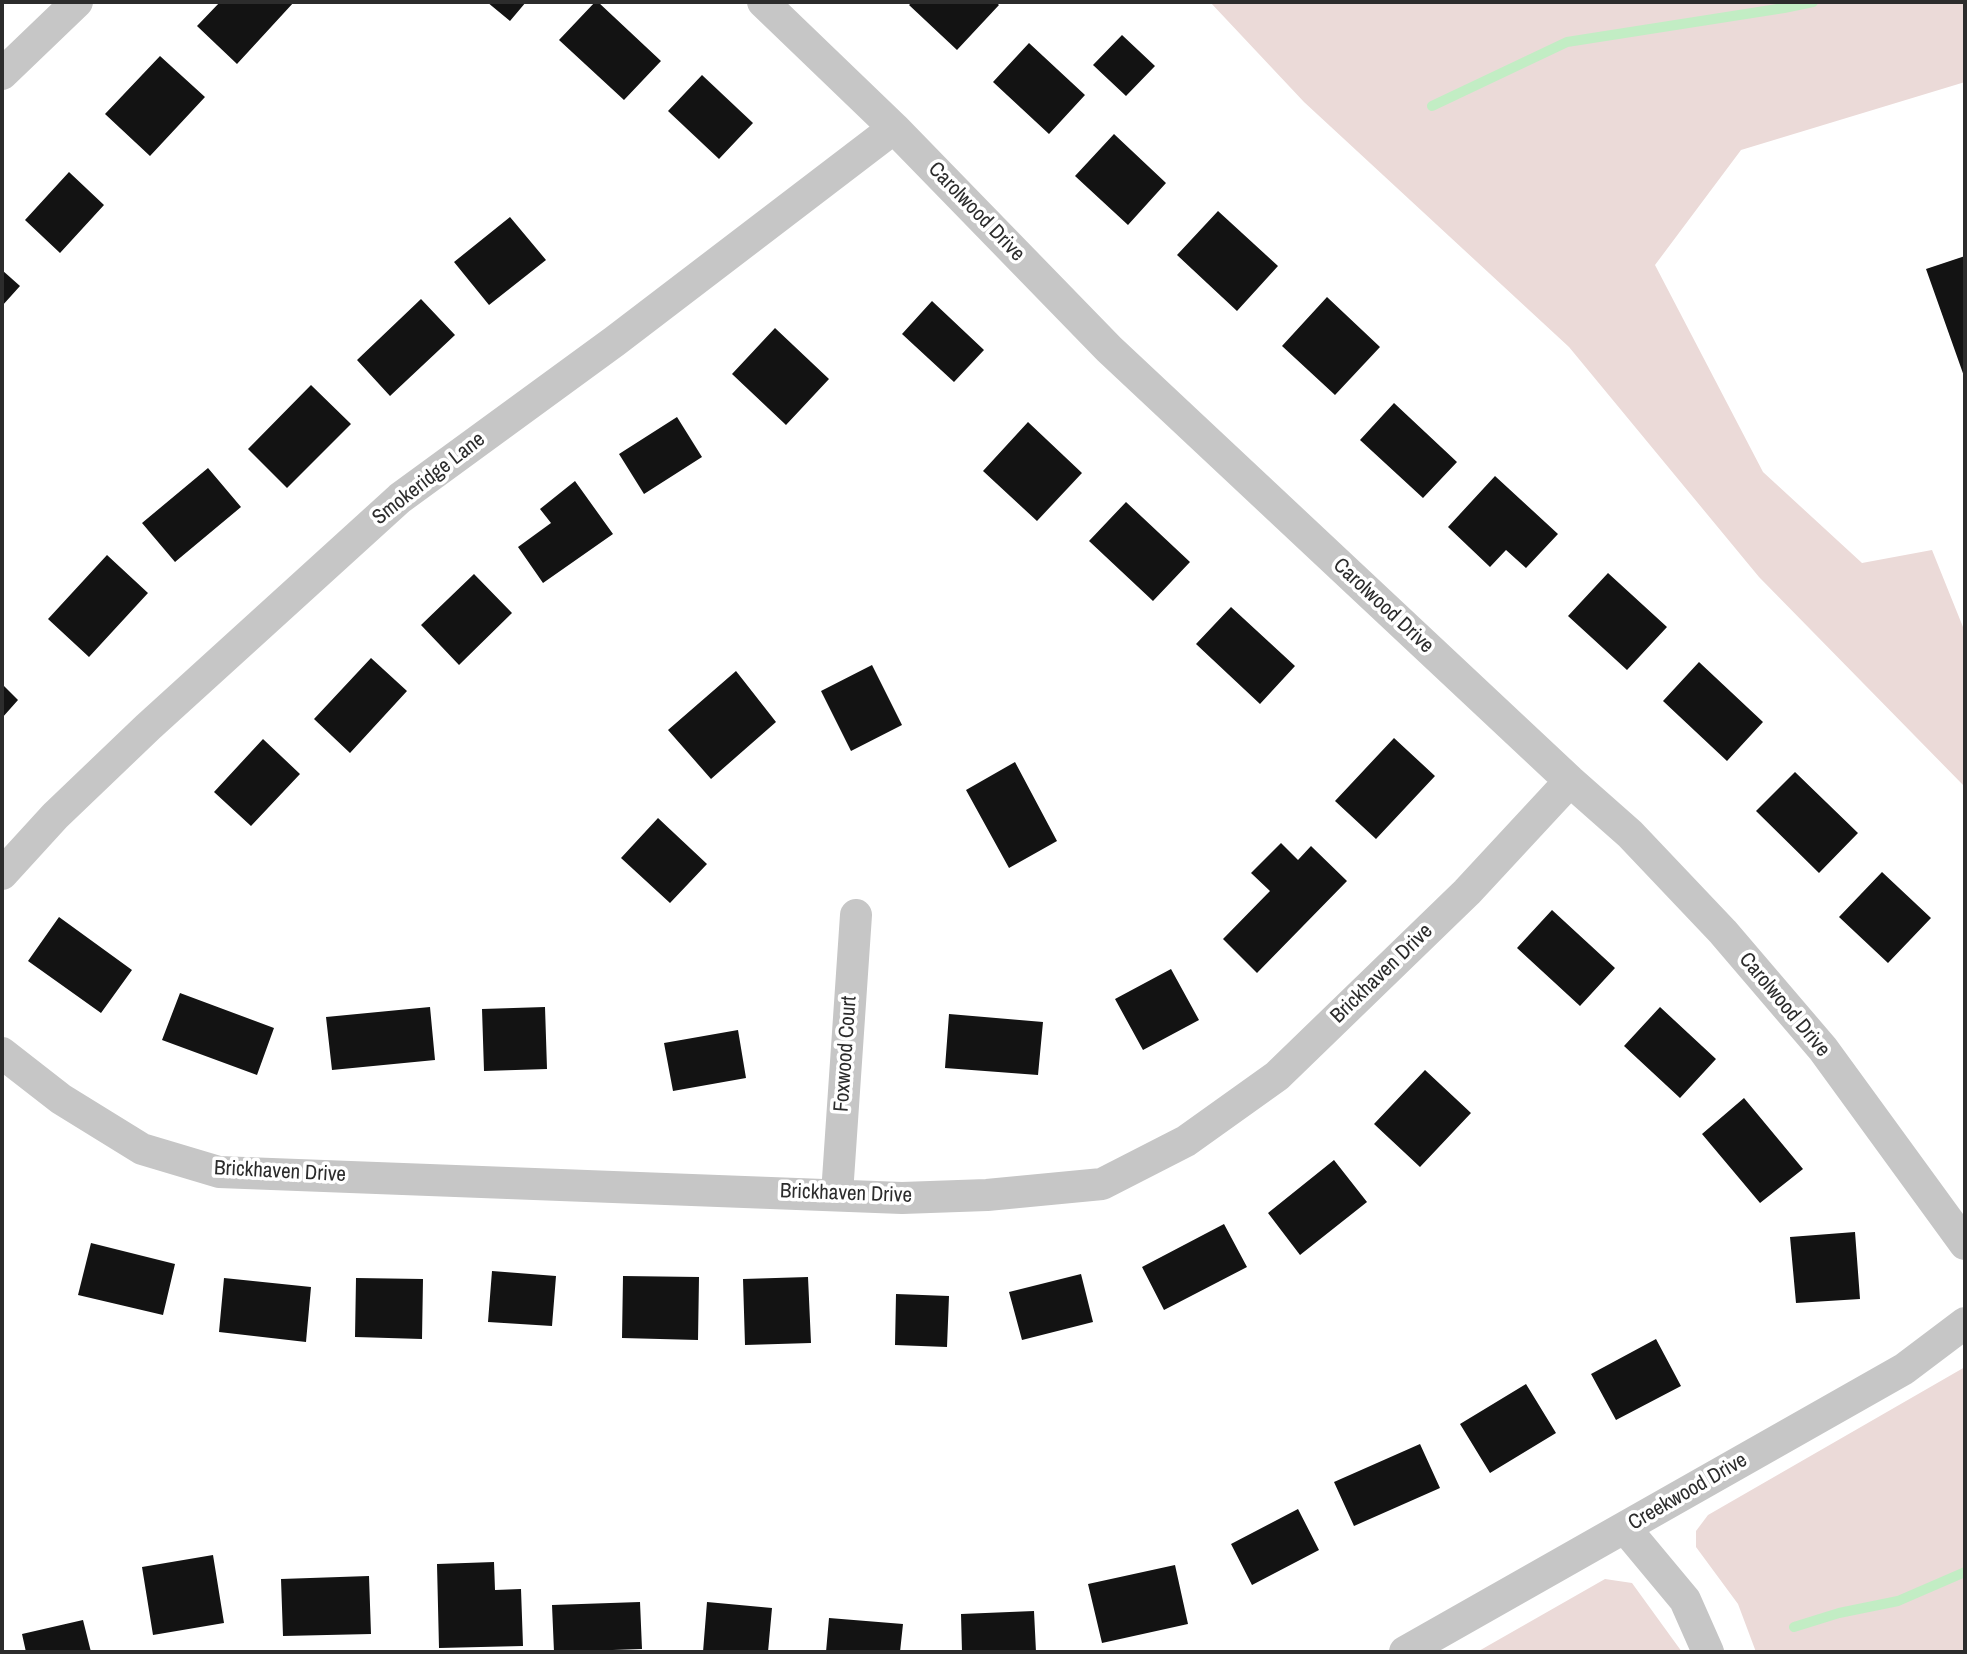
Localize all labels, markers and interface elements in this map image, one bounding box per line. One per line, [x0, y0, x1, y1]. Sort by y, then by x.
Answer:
street label: Carolwood Drive [922, 157, 1030, 267]
street label: Smokeridge Lane [368, 427, 490, 531]
street label: Carolwood Drive [1328, 553, 1438, 659]
street label: Brickhaven Drive [1326, 919, 1438, 1029]
street label: Carolwood Drive [1733, 948, 1835, 1062]
street label: Foxwood Court [829, 995, 863, 1113]
street label: Brickhaven Drive [213, 1156, 347, 1188]
street label: Brickhaven Drive [780, 1179, 912, 1209]
street label: Creekwood Drive [1624, 1448, 1752, 1536]

